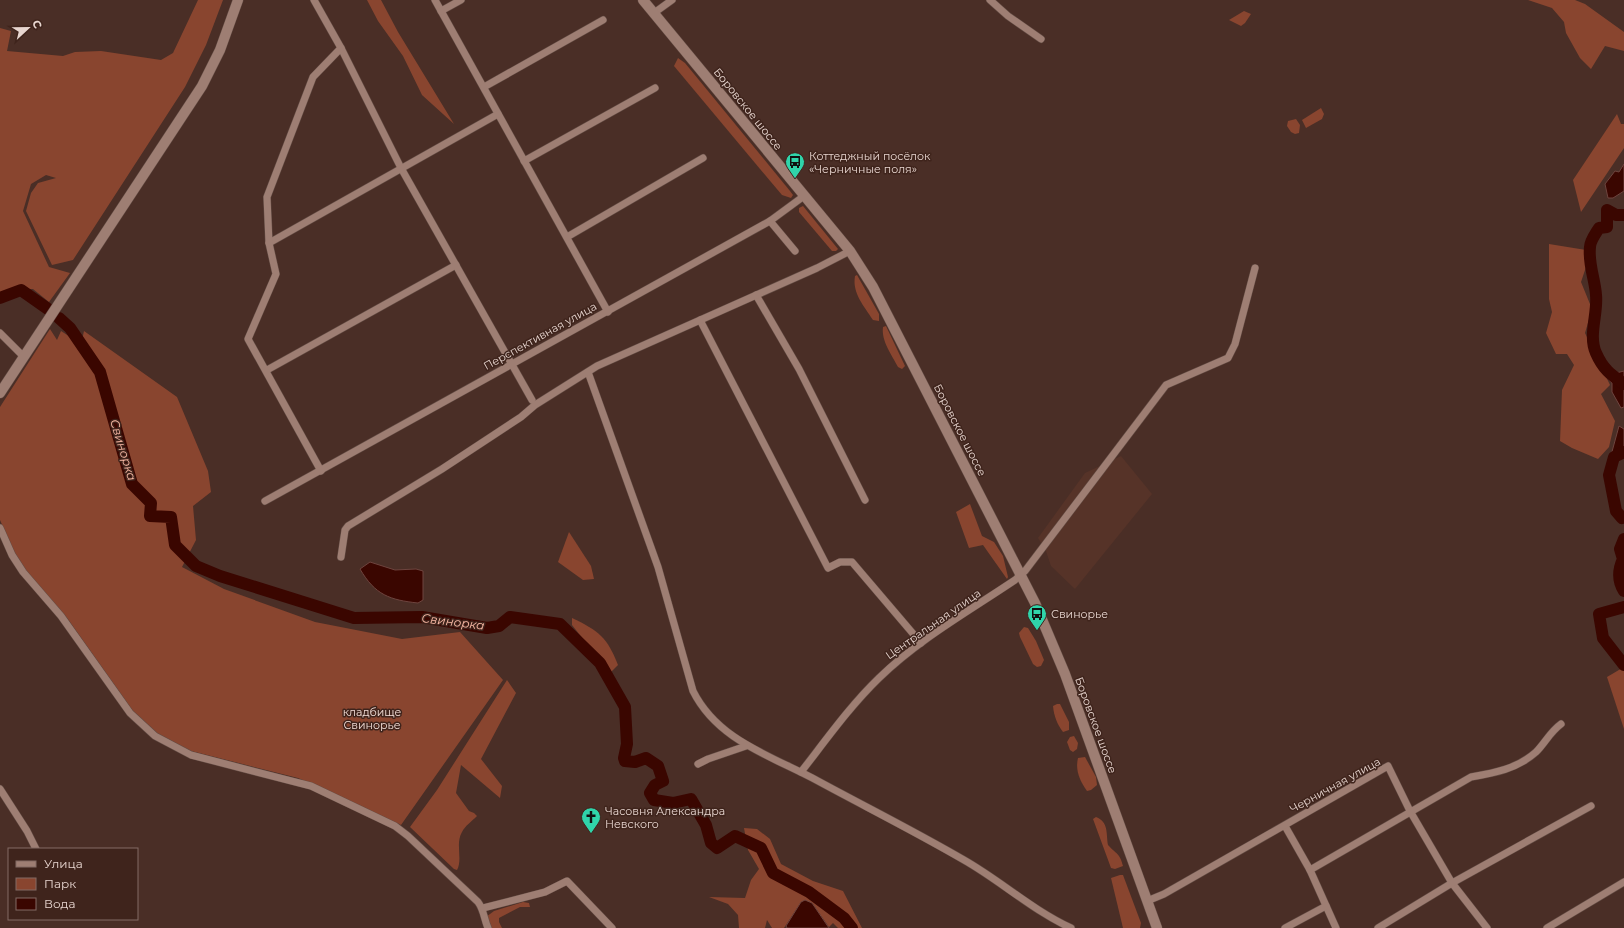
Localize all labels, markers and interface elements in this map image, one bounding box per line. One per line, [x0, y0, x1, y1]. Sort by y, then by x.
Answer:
north arrow [8, 8, 48, 48]
text: С [29, 18, 45, 31]
street label: Боровское шоссе [711, 65, 785, 153]
place label: Коттеджный посёлок «Черничные поля» [809, 149, 931, 176]
bus stop icon: Коттеджный посёлок «Черничные поля» [784, 151, 806, 179]
street label: Перспективная улица [481, 299, 599, 373]
street label: Боровское шоссе [931, 382, 989, 479]
water label: Свинорка [107, 417, 140, 482]
street label: Центральная улица [883, 586, 983, 662]
bus stop icon: Свинорье [1026, 603, 1048, 631]
place label: Свинорье [1051, 607, 1108, 621]
water label: Свинорка [421, 610, 485, 633]
street label: Боровское шоссе [1072, 675, 1120, 775]
park label: кладбище Свинорье [343, 705, 402, 732]
street label: Черничная улица [1287, 754, 1383, 816]
place label: Часовня Александра Невского [605, 804, 725, 831]
church icon: Часовня Александра Невского [580, 806, 602, 834]
legend [8, 848, 138, 920]
text: Улица [44, 856, 83, 871]
text: Парк [44, 876, 76, 891]
text: Вода [44, 896, 75, 911]

